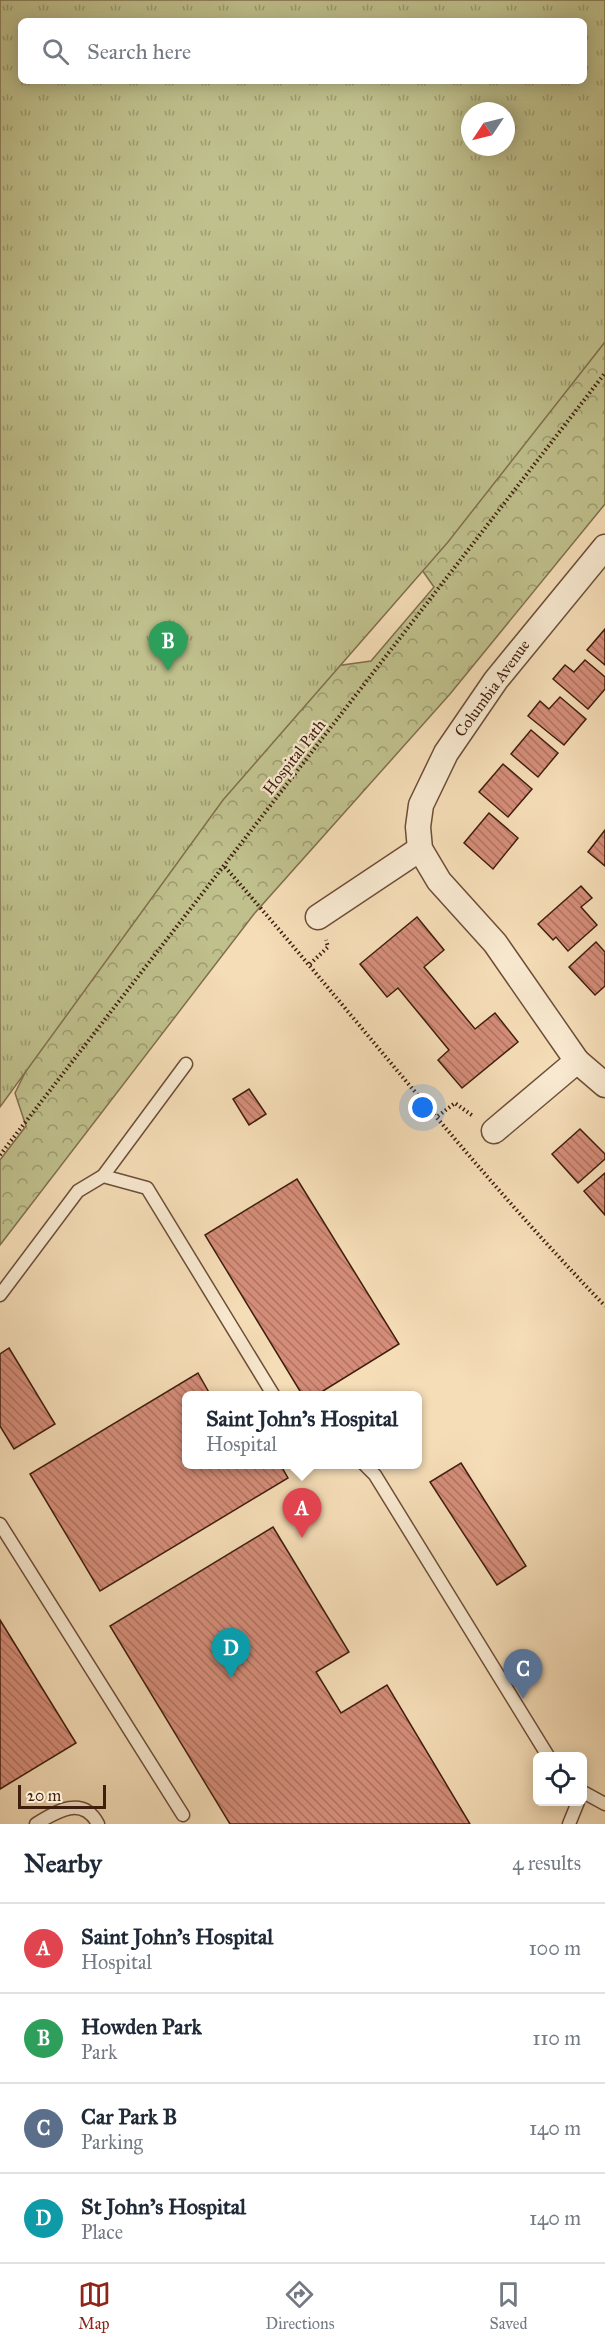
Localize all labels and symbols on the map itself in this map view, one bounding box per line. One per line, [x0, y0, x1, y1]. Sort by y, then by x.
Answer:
north arrow [461, 102, 515, 156]
pin: B [148, 622, 188, 671]
street label: Columbia Avenue [450, 635, 534, 740]
street label: Hospital Path [259, 715, 329, 798]
your location [408, 1093, 437, 1122]
pin: A [282, 1488, 322, 1538]
pin: D [212, 1628, 250, 1678]
pin: C [504, 1650, 542, 1699]
scale bar [18, 1782, 106, 1810]

